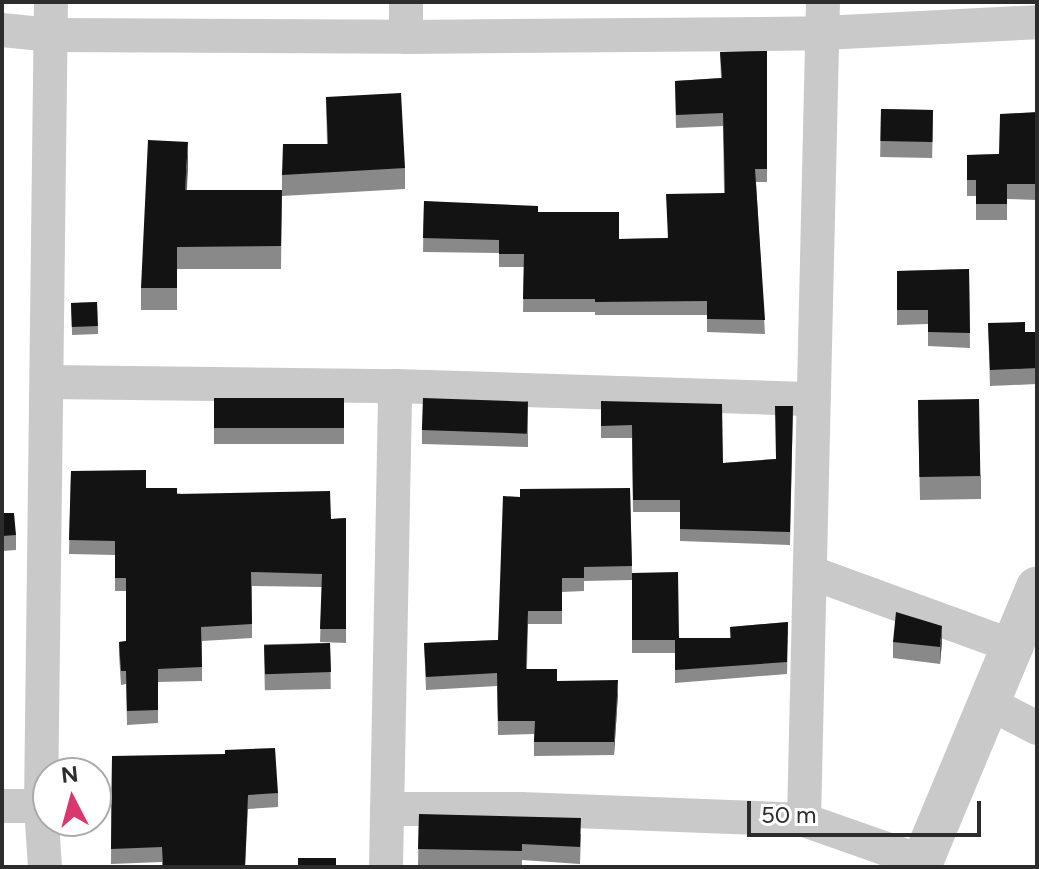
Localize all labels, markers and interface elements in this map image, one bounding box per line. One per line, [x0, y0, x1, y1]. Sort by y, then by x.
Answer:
north arrow [32, 757, 112, 837]
text: N [60, 760, 80, 789]
scale bar [751, 785, 985, 835]
text: 50 m [761, 800, 817, 829]

